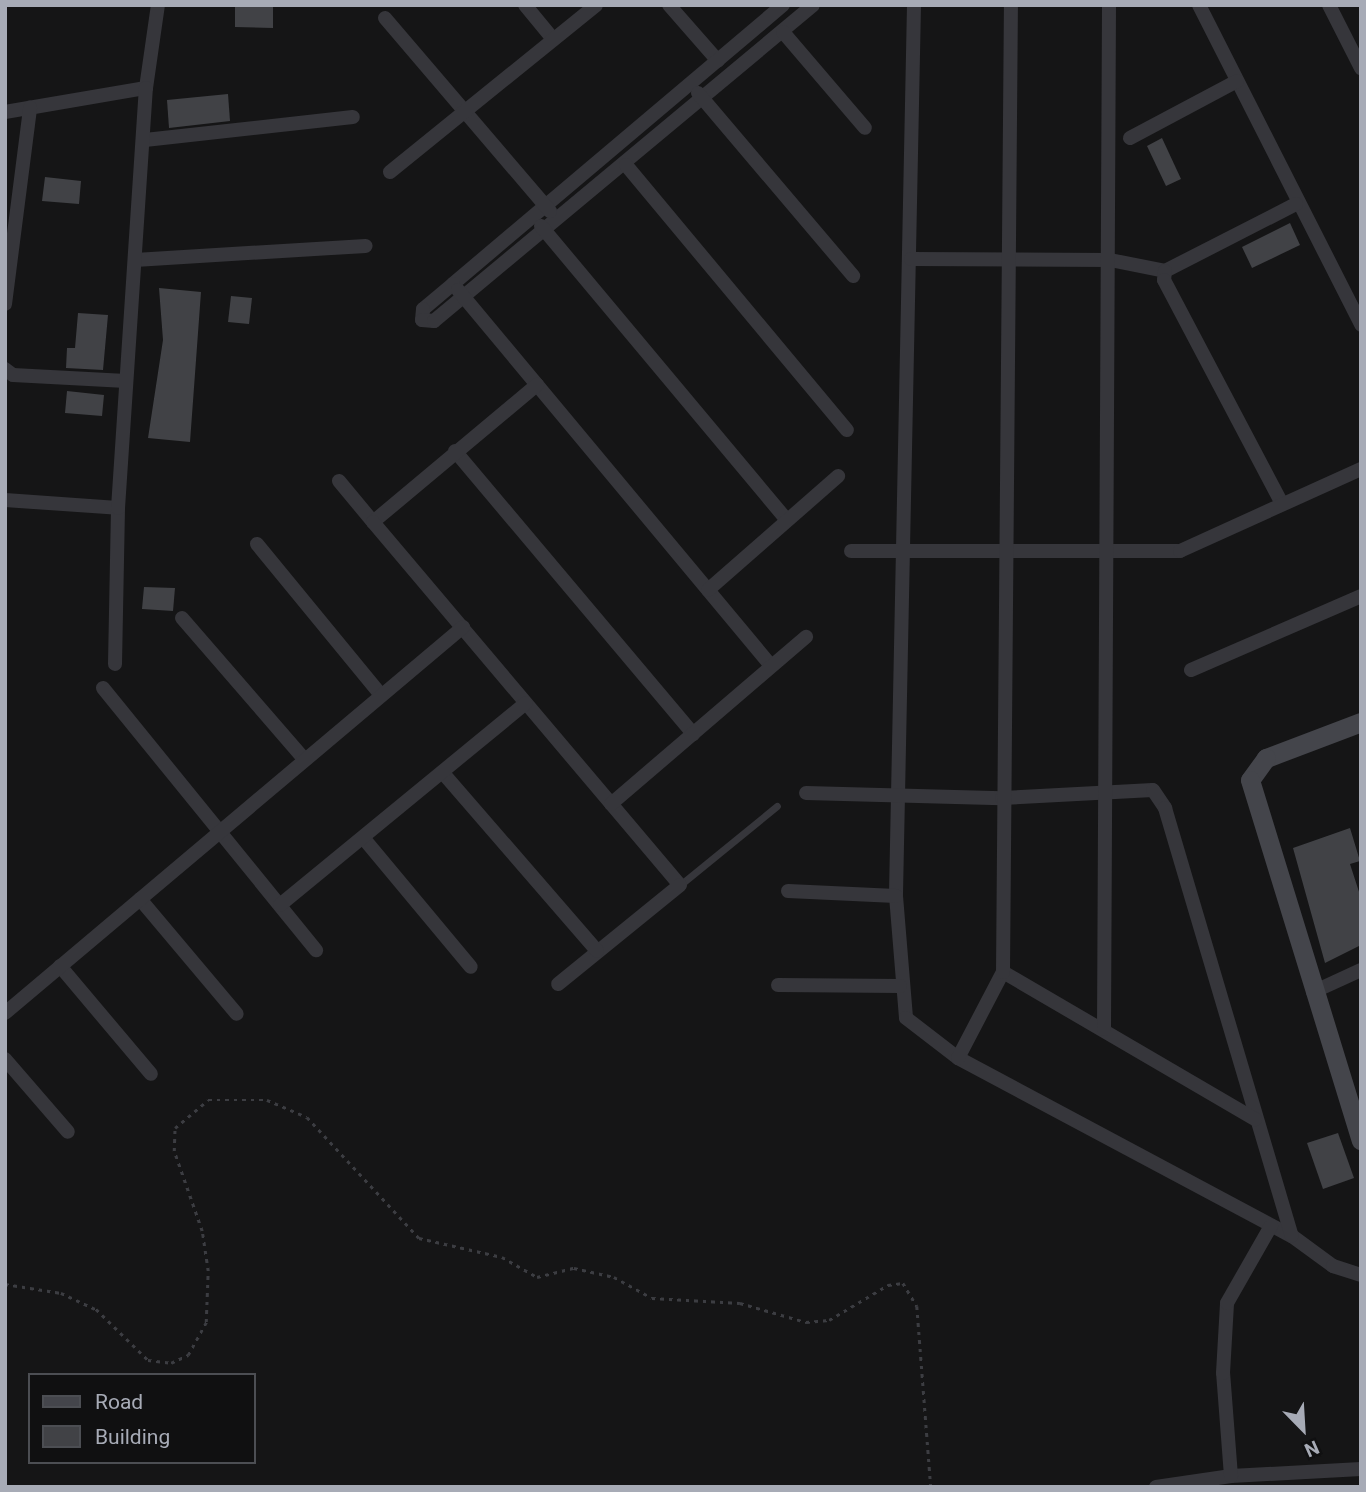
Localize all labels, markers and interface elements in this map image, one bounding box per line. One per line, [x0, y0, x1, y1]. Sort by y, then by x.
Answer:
legend [28, 1373, 256, 1464]
text: Road [95, 1390, 143, 1414]
north arrow [1268, 1394, 1338, 1464]
text: Building [95, 1425, 170, 1449]
text: N [1301, 1435, 1323, 1462]

